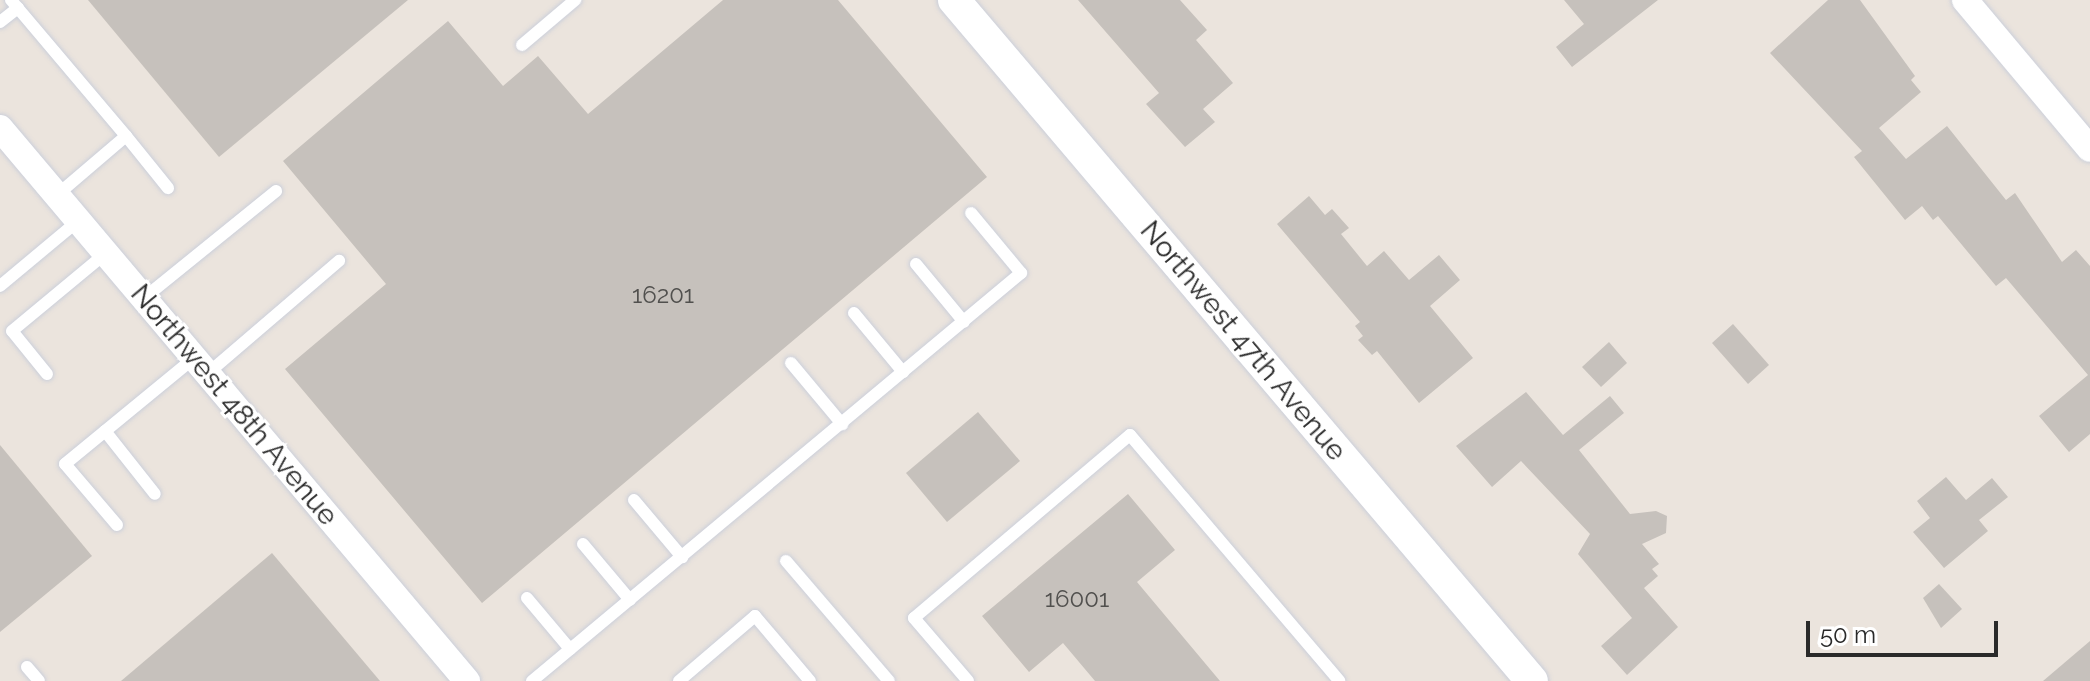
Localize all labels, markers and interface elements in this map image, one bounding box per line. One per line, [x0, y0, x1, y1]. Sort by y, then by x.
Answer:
street label: Northwest 47th Avenue [1133, 214, 1353, 468]
street label: Northwest 48th Avenue [123, 277, 345, 533]
house number: 16201 [632, 281, 694, 309]
house number: 16001 [1045, 585, 1109, 613]
scale bar [1810, 605, 2002, 655]
text: 50 m [1820, 620, 1876, 649]

